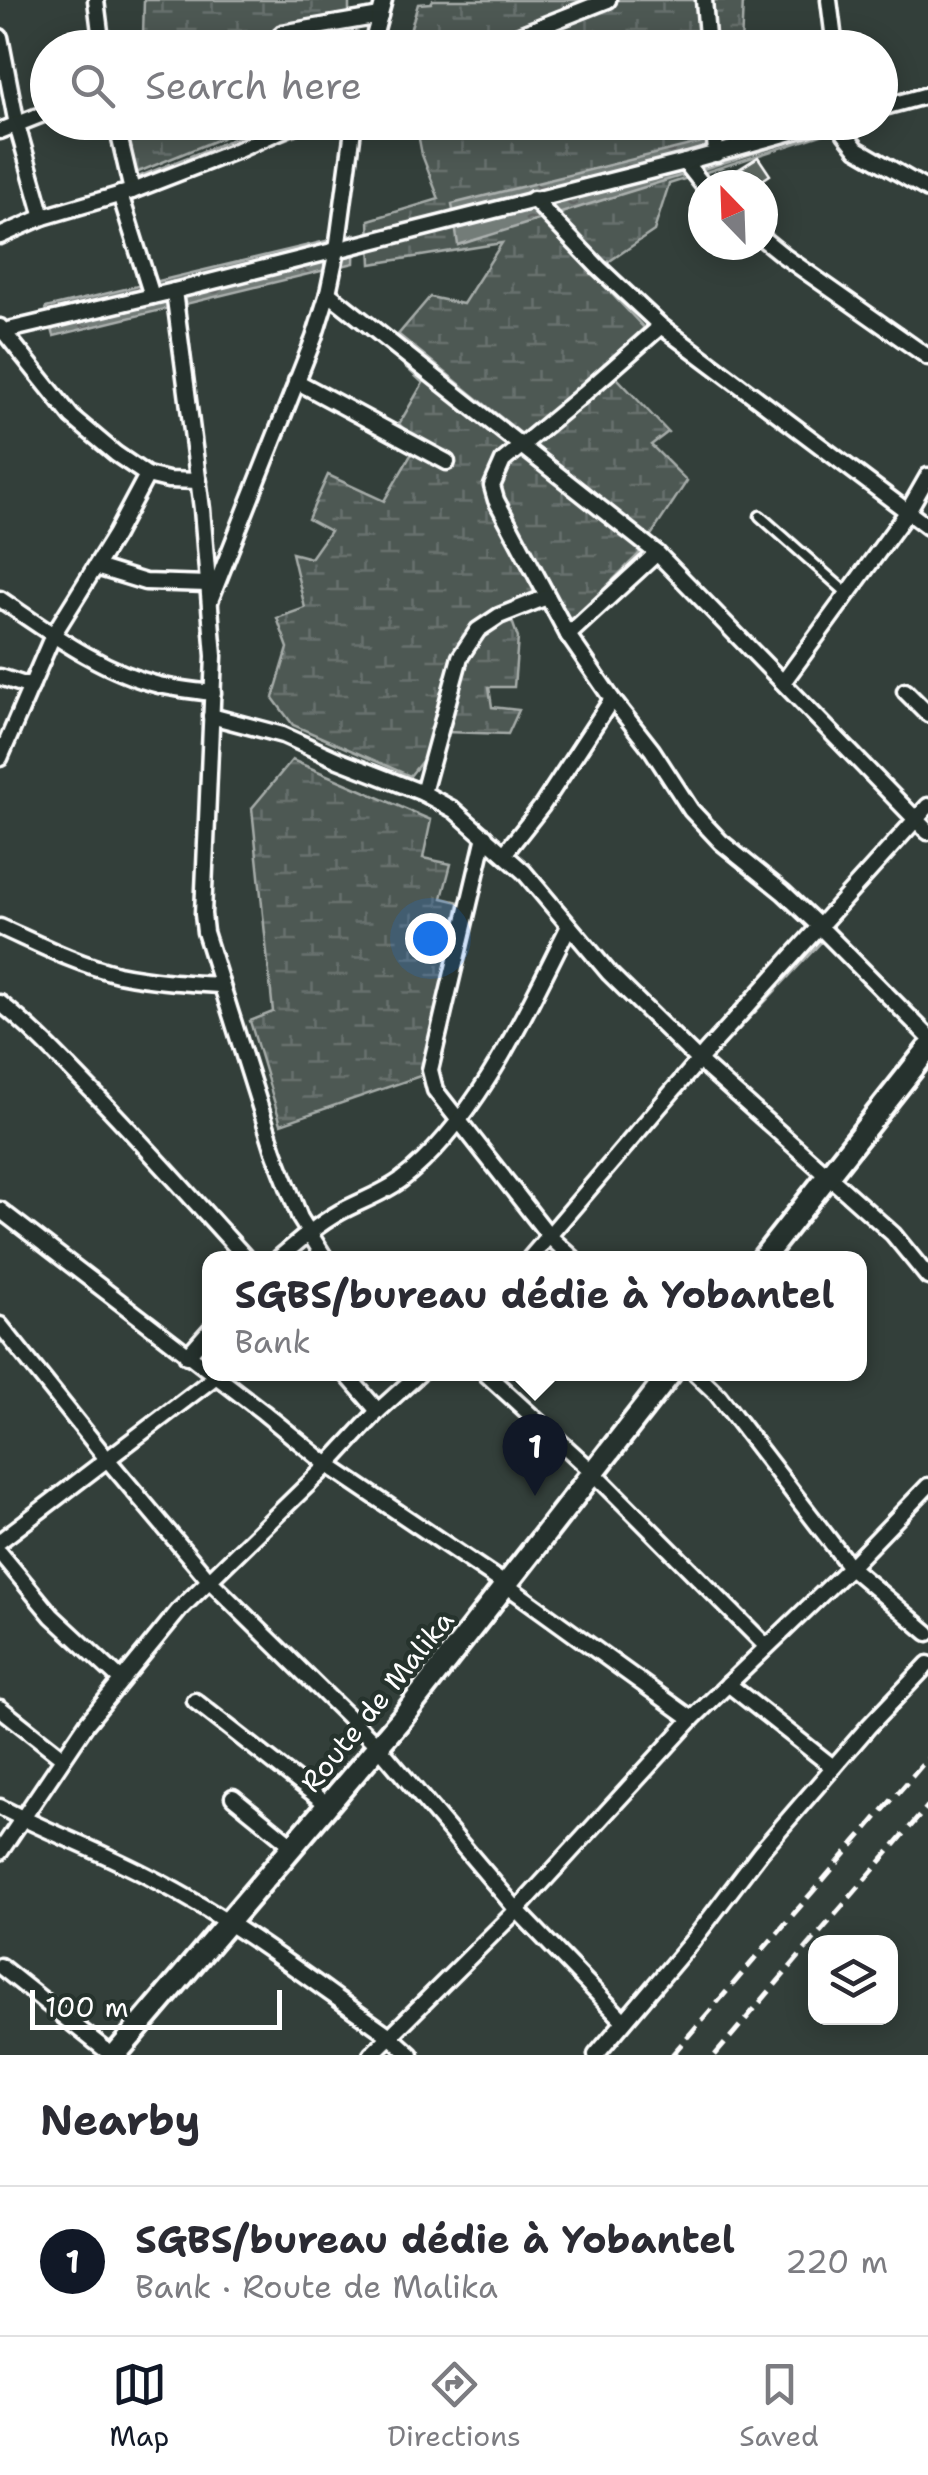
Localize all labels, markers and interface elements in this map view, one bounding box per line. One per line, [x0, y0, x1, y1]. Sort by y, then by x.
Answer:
search box [30, 30, 898, 140]
icon: search [65, 58, 120, 113]
text: Search here [145, 60, 362, 111]
north arrow [688, 170, 778, 260]
your location [405, 913, 456, 964]
popup [202, 1251, 867, 1381]
text: SGBS/bureau dédie à Yobantel [235, 1269, 834, 1320]
text: Bank [235, 1320, 311, 1363]
pin: 1 [502, 1414, 568, 1496]
street label: Route de Malika [292, 1602, 462, 1800]
map controls [808, 1935, 898, 2025]
button: layers [808, 1935, 898, 2025]
scale bar [30, 1985, 282, 2030]
text: 100 m [45, 1988, 129, 2026]
text: Nearby [40, 2092, 200, 2148]
text: SGBS/bureau dédie à Yobantel [135, 2214, 735, 2265]
text: 1 [65, 2240, 80, 2283]
text: 220 m [785, 2240, 888, 2283]
text: Bank · Route de Malika [135, 2265, 498, 2308]
tab: Map [109, 2357, 169, 2455]
tab: Directions [388, 2357, 521, 2455]
tab: Saved [739, 2357, 819, 2455]

